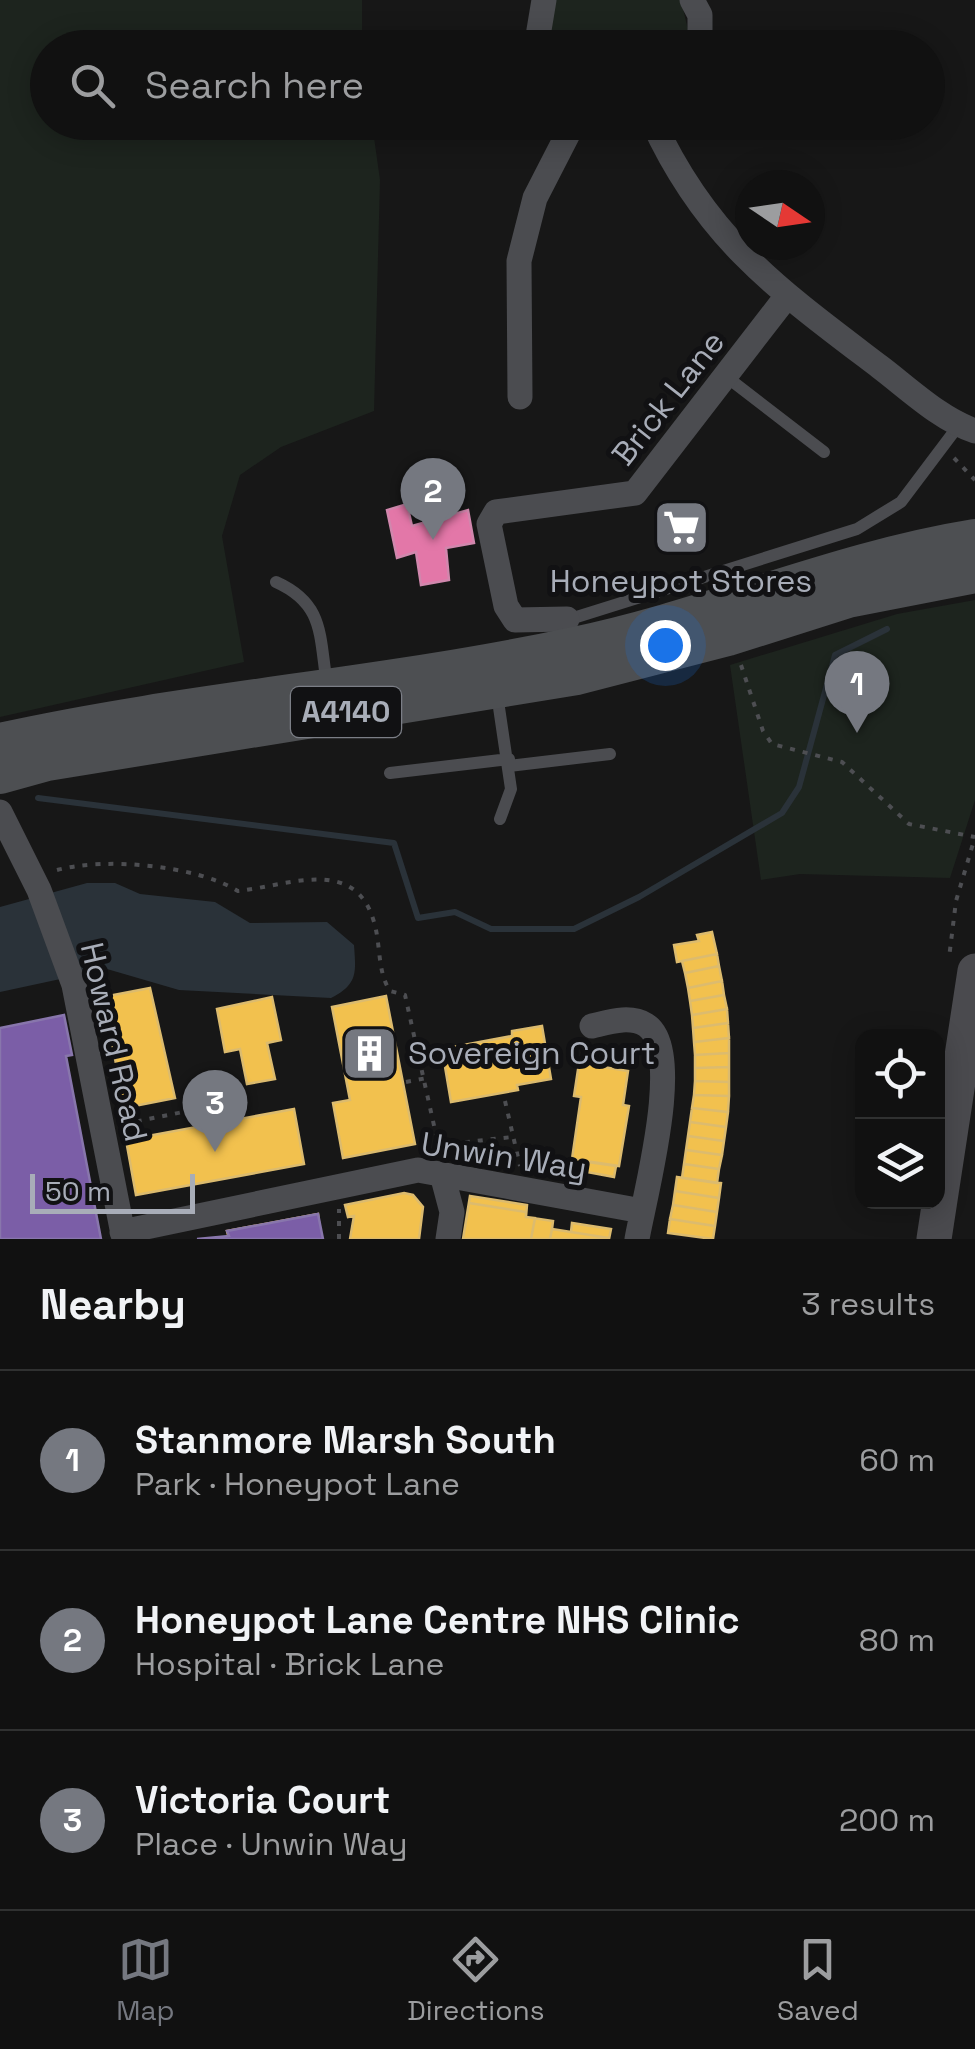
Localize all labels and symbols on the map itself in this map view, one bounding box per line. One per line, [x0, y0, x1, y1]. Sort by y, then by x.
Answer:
north arrow [735, 170, 825, 260]
street label: Brick Lane [603, 323, 733, 473]
pin: 2 [400, 458, 466, 540]
supermarket icon: Honeypot Stores [651, 497, 711, 557]
place label: Honeypot Stores [550, 561, 812, 601]
your location [640, 620, 691, 671]
pin: 1 [824, 650, 890, 733]
road number: A4140 [291, 687, 401, 737]
street label: Howard Road [72, 939, 156, 1145]
building icon: Sovereign Court [339, 1023, 399, 1083]
place label: Sovereign Court [408, 1033, 656, 1073]
pin: 3 [182, 1070, 248, 1152]
street label: Unwin Way [418, 1123, 590, 1189]
scale bar [30, 1169, 195, 1214]

